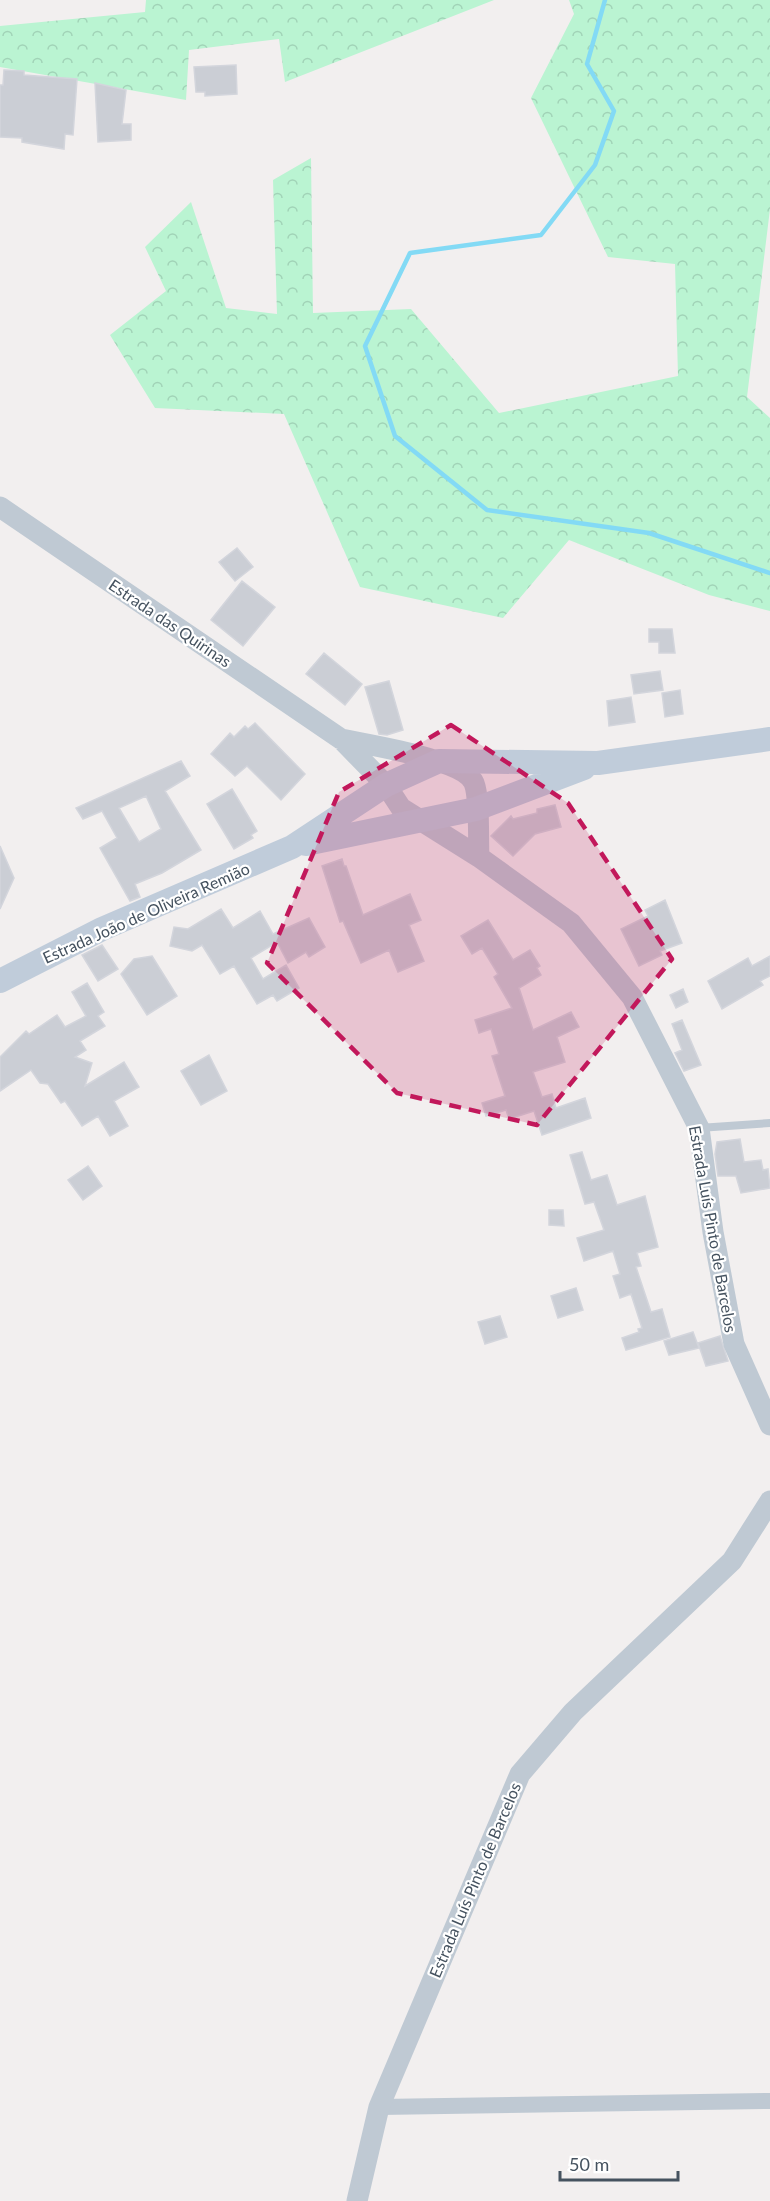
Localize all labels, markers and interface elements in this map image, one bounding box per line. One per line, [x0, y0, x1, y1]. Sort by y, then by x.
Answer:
street label: Estrada das Quirinas [106, 575, 235, 671]
street label: Estrada João de Oliveira Remião [39, 858, 252, 967]
street label: Estrada Luís Pinto de Barcelos [686, 1124, 741, 1334]
street label: Estrada Luís Pinto de Barcelos [425, 1779, 524, 1980]
scale bar [560, 2144, 678, 2182]
text: 50 m [569, 2153, 609, 2175]

